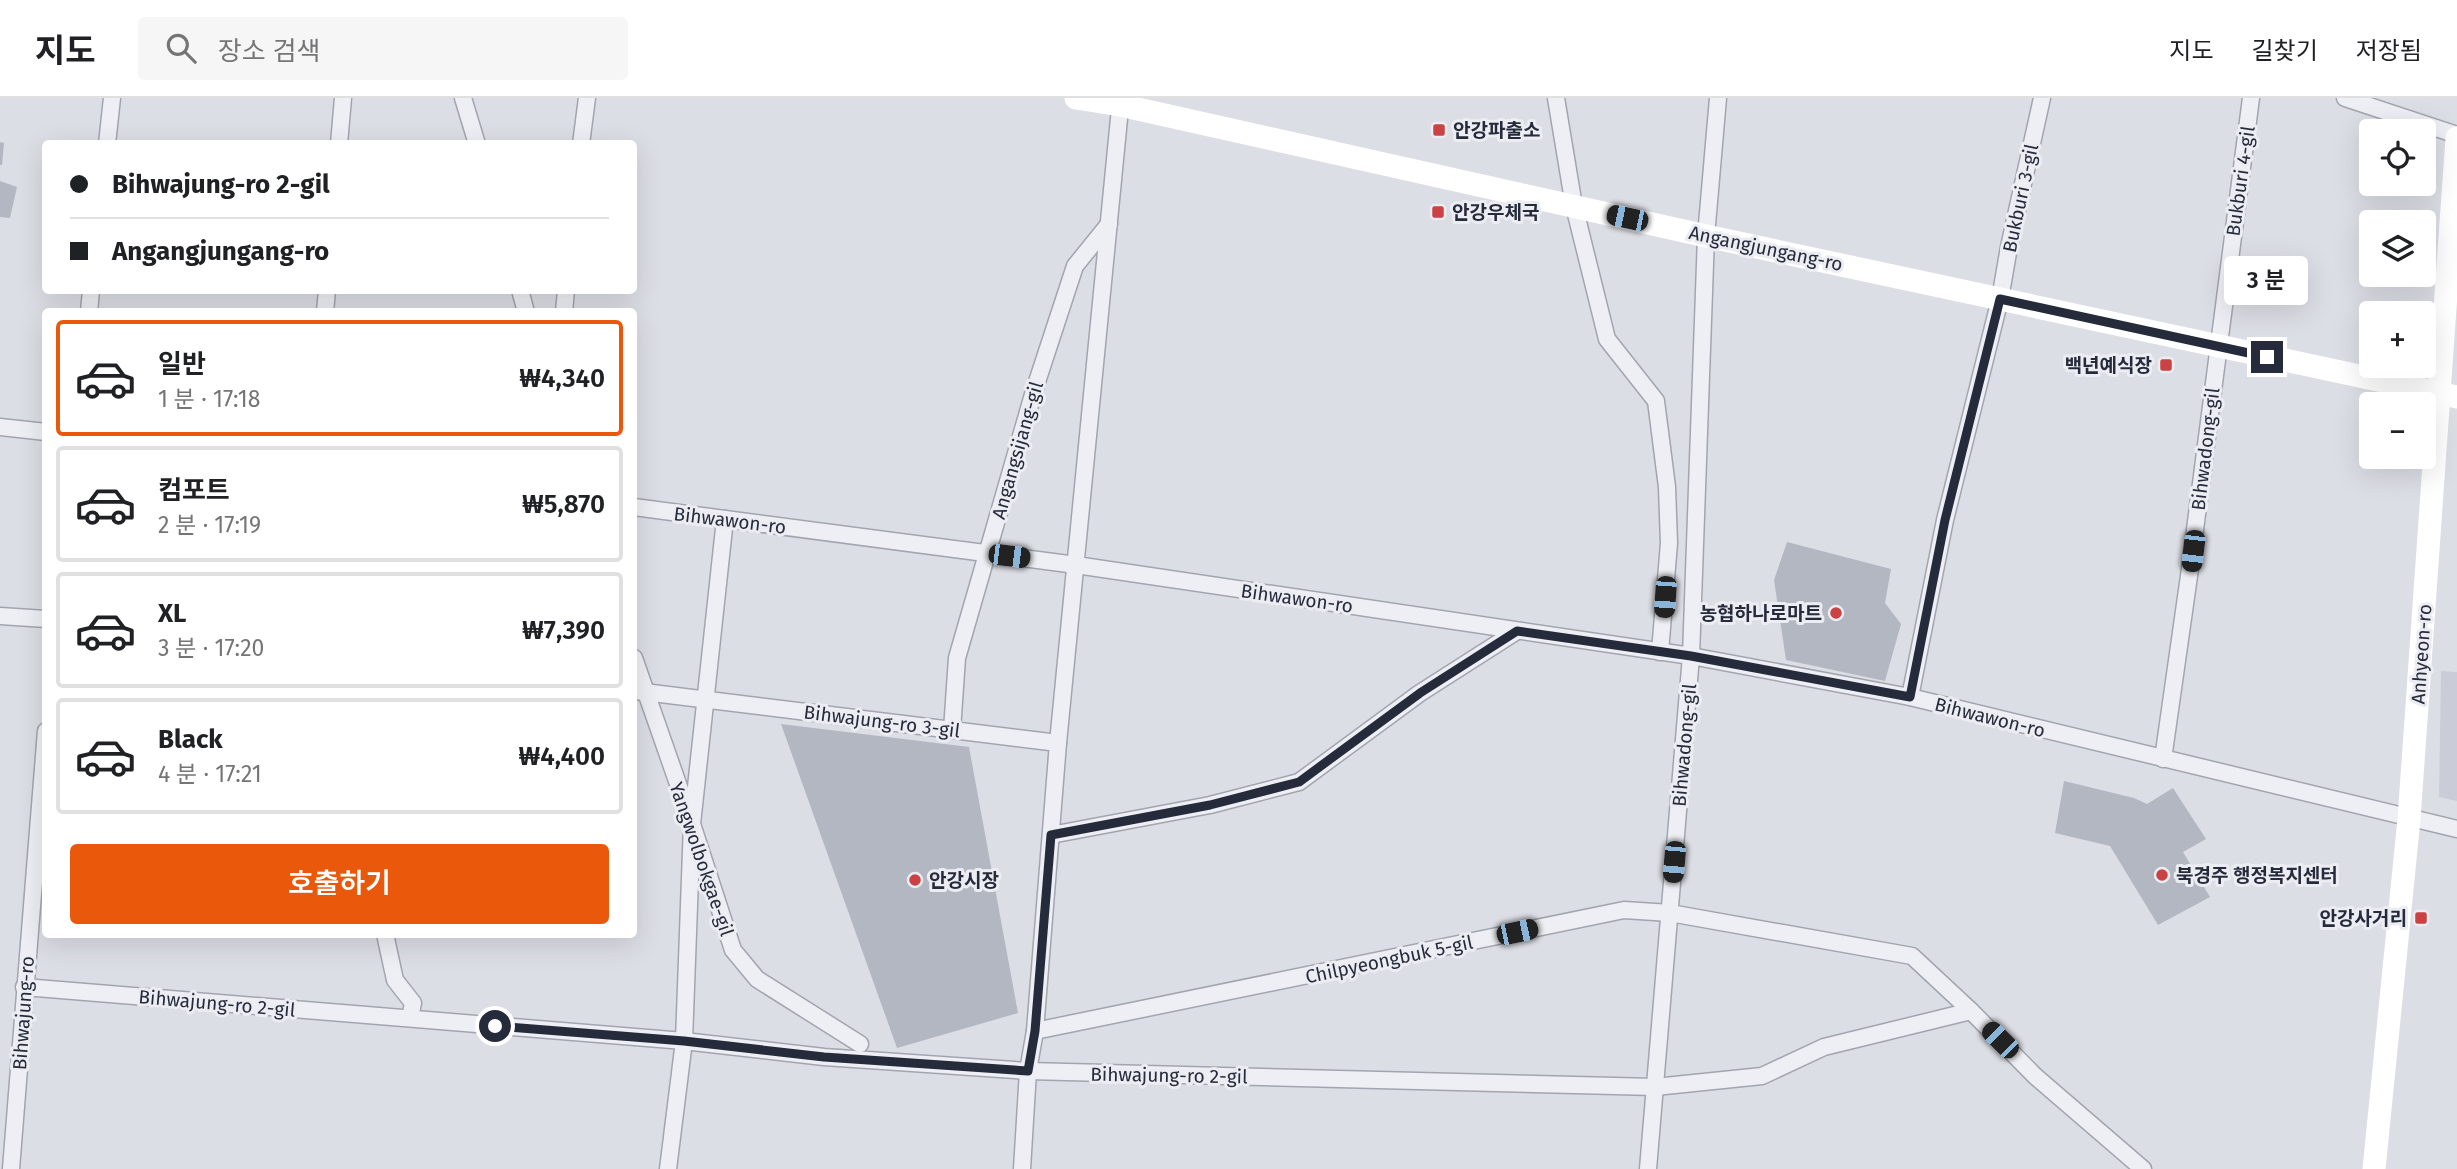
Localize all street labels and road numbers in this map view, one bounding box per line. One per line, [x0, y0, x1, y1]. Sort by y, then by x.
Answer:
street label: Bukburi 4-gil [2221, 124, 2260, 238]
street label: Bukburi 3-gil [1998, 141, 2043, 254]
street label: Angangjungang-ro [1687, 221, 1845, 276]
street label: Angangsijang-gil [987, 378, 1048, 522]
street label: Bihwadong-gil [2187, 386, 2224, 512]
street label: Bihwawon-ro [672, 502, 787, 539]
street label: Bihwawon-ro [1239, 579, 1355, 618]
street label: Anhyeon-ro [2407, 603, 2436, 705]
street label: Bihwadong-gil [1668, 682, 1701, 808]
street label: Bihwawon-ro [1932, 693, 2048, 742]
street label: Bihwajung-ro 3-gil [802, 700, 962, 743]
street label: Yangwolbokgae-gil [664, 779, 739, 940]
street label: Chilpyeongbuk 5-gil [1303, 930, 1475, 988]
street label: Bihwajung-ro [8, 955, 39, 1071]
street label: Bihwajung-ro 2-gil [138, 985, 297, 1022]
street label: Bihwajung-ro 2-gil [1090, 1063, 1248, 1088]

